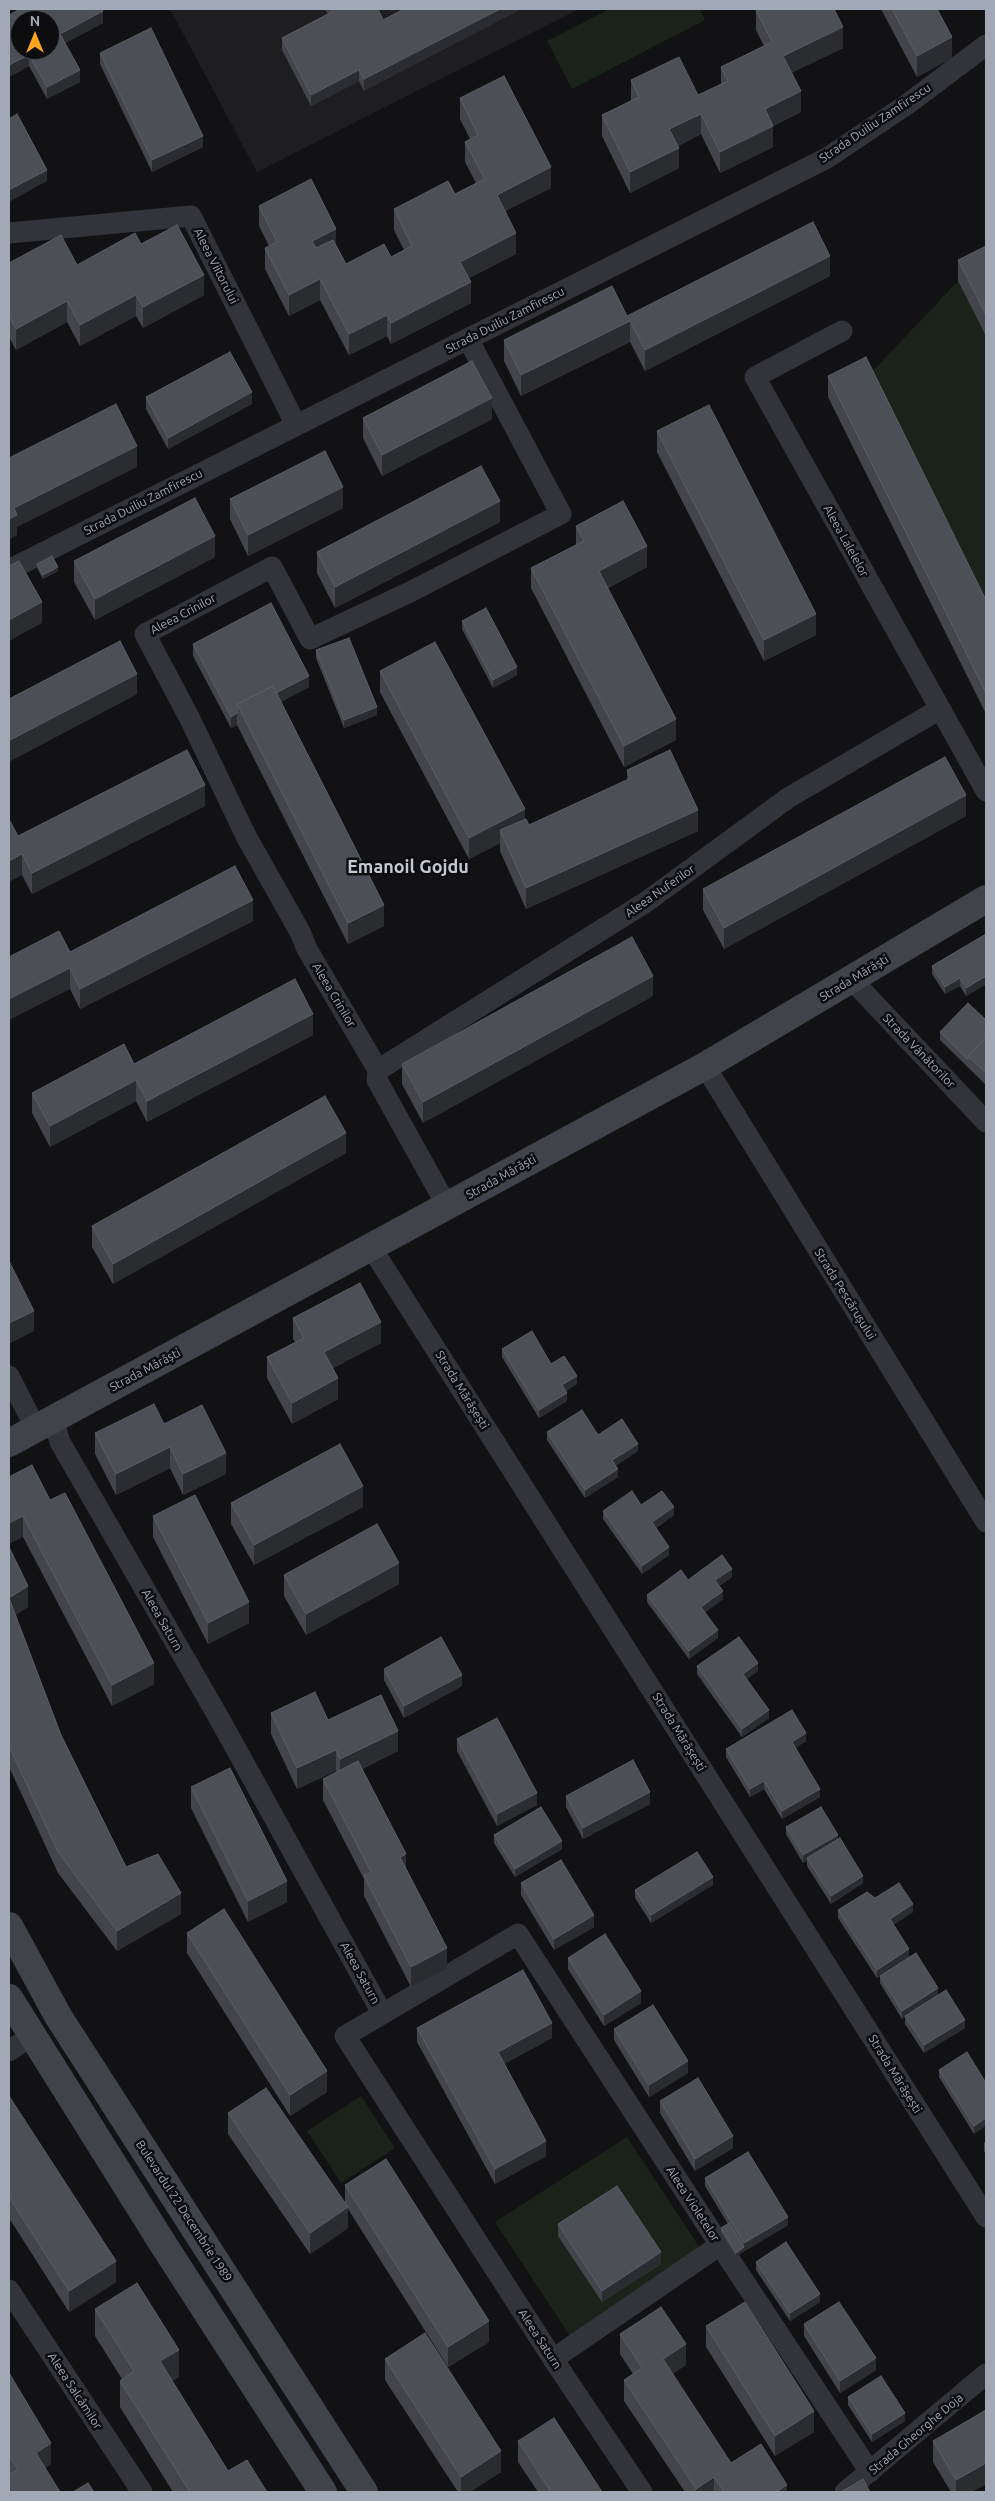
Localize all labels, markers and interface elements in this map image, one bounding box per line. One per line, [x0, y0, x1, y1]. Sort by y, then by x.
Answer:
north arrow [10, 10, 60, 60]
text: N [30, 13, 40, 29]
street label: Strada Duiliu Zamfirescu [817, 80, 933, 166]
street label: Aleea Viitorului [191, 226, 241, 306]
street label: Strada Duiliu Zamfirescu [443, 284, 567, 356]
street label: Strada Duiliu Zamfirescu [81, 466, 205, 538]
street label: Aleea Lalelelor [820, 503, 872, 579]
street label: Aleea Crinilor [148, 591, 218, 637]
district label: Emanoil Gojdu [347, 856, 469, 878]
street label: Aleea Nuferilor [622, 862, 698, 920]
street label: Strada Mărăști [817, 952, 891, 1004]
street label: Aleea Crinilor [309, 960, 359, 1030]
street label: Strada Vânătorilor [880, 1011, 958, 1091]
street label: Strada Mărăști [463, 1152, 539, 1202]
street label: Strada Pescărușului [811, 1246, 879, 1342]
street label: Strada Mărăști [107, 1345, 183, 1395]
street label: Strada Mărășești [432, 1348, 492, 1432]
street label: Aleea Saturn [139, 1587, 185, 1653]
street label: Strada Mărășești [649, 1690, 709, 1774]
street label: Aleea Saturn [337, 1940, 383, 2006]
street label: Strada Mărășești [865, 2032, 925, 2116]
street label: Bulevardul 22 Decembrie 1989 [133, 2138, 235, 2284]
street label: Aleea Violetelor [663, 2164, 723, 2244]
street label: Aleea Saturn [515, 2306, 565, 2372]
street label: Aleea Salcâmilor [45, 2350, 105, 2432]
street label: Strada Gheorghe Doja [866, 2390, 966, 2478]

